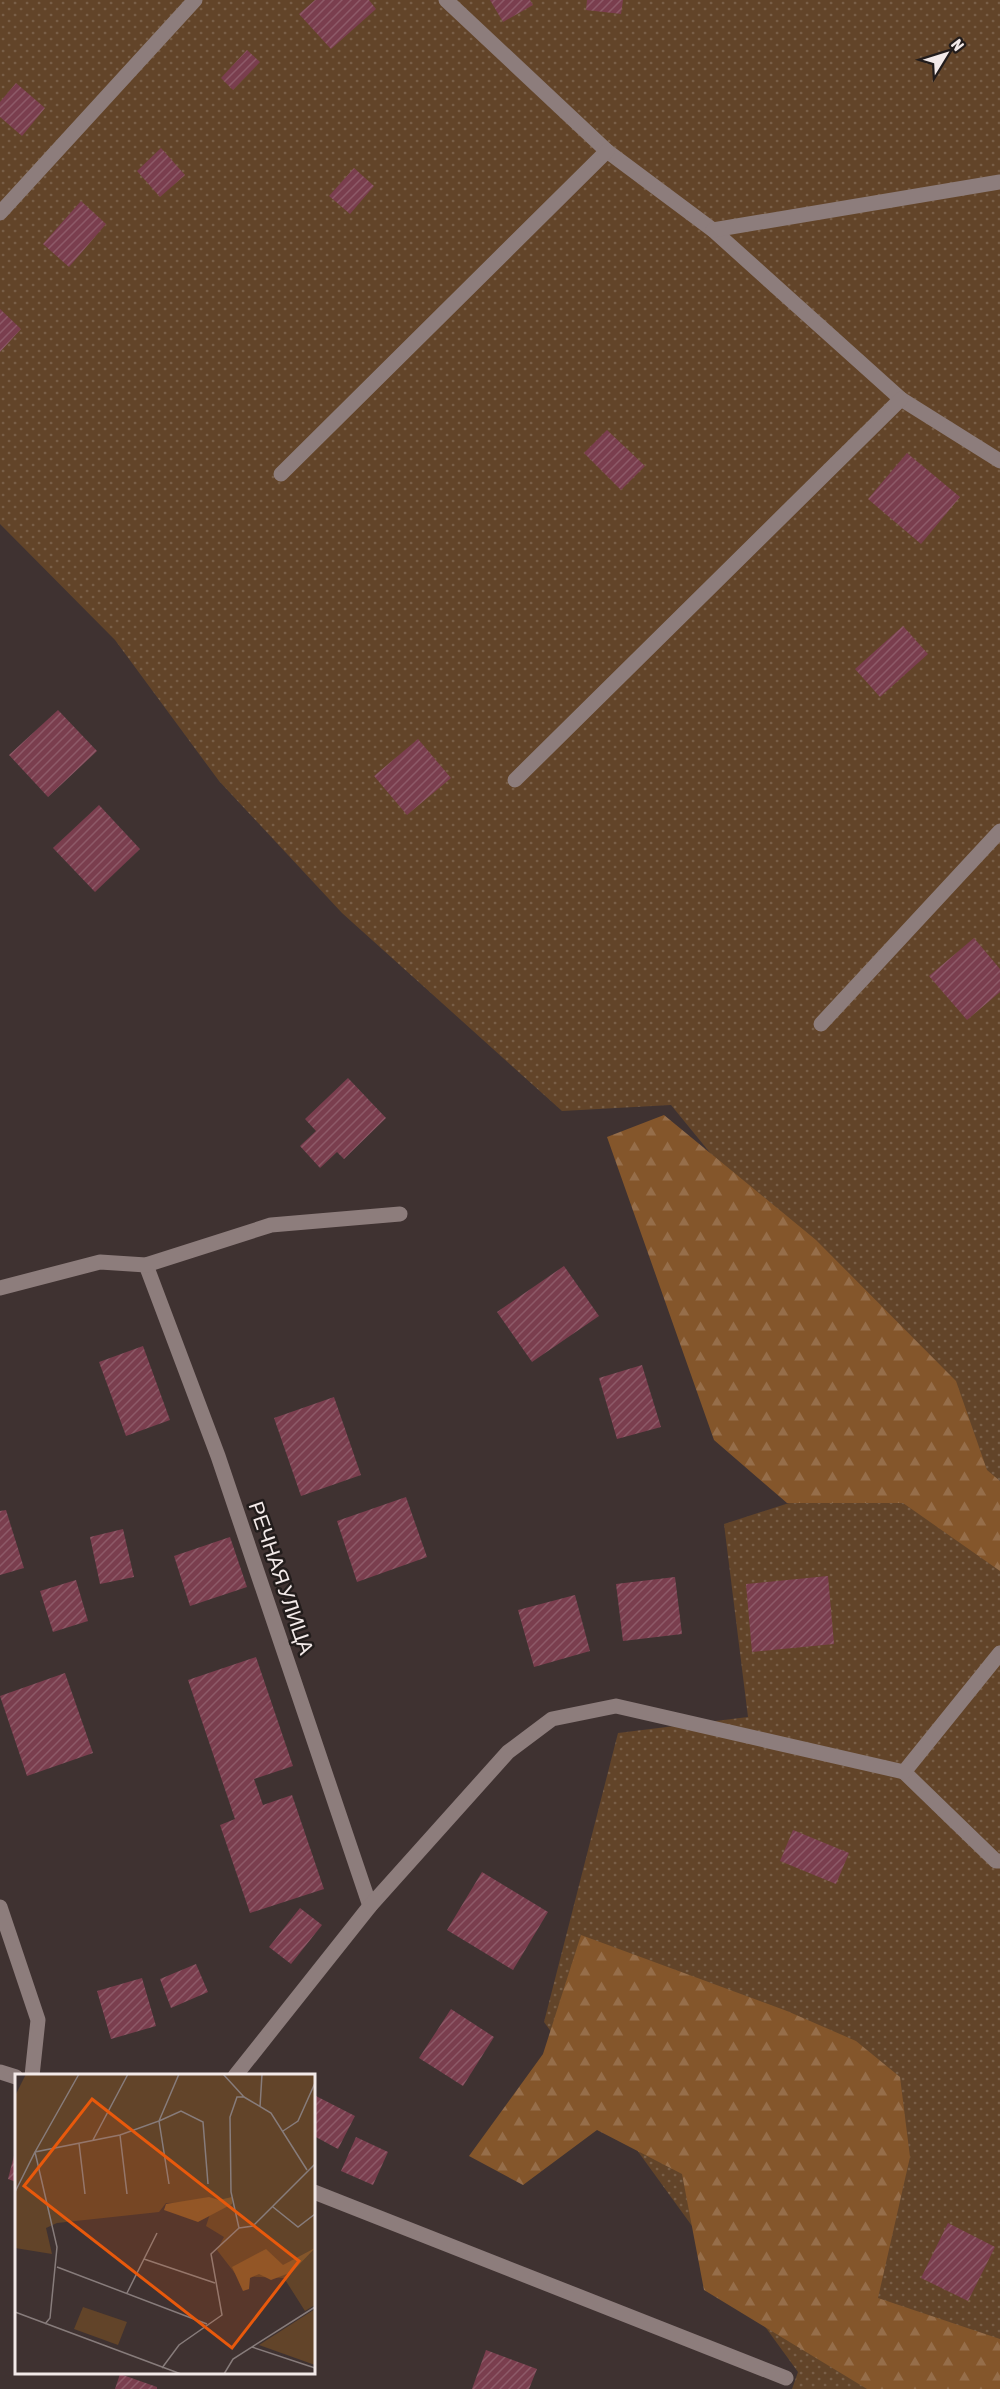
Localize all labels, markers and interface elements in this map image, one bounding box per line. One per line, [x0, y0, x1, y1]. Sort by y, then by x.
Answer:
north arrow [916, 24, 976, 84]
text: N [948, 35, 968, 54]
street label: РЕЧНАЯ УЛИЦА [245, 1498, 319, 1657]
inset map [15, 2074, 315, 2374]

